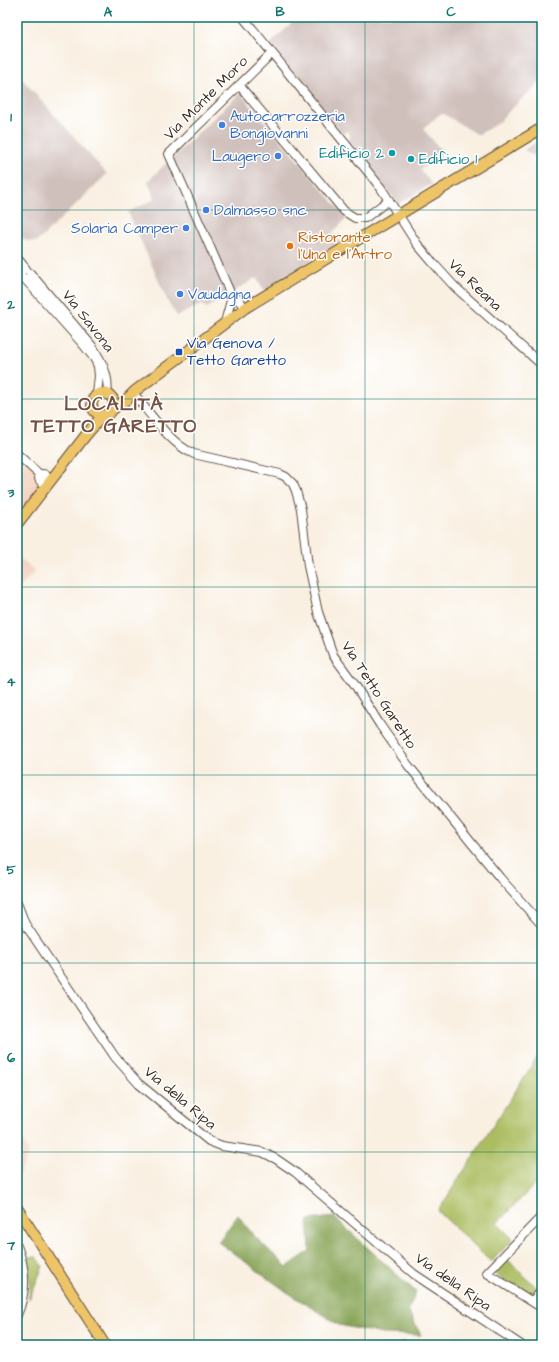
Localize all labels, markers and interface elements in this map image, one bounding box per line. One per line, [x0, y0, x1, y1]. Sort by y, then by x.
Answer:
text: A [104, 3, 113, 21]
text: B [275, 3, 285, 21]
text: C [446, 3, 456, 21]
street label: Via Monte Moro [159, 51, 253, 145]
place label: Autocarrozzeria Bongiovanni [230, 106, 345, 145]
text: 1 [10, 108, 12, 126]
marker: Autocarrozzeria Bongiovanni [217, 120, 227, 130]
place label: Edificio 2 [319, 143, 384, 164]
place label: Laugero [212, 146, 271, 168]
marker: Edificio 2 [387, 148, 397, 158]
place label: Edificio 1 [419, 149, 477, 170]
marker: Laugero [273, 151, 283, 161]
marker: Edificio 1 [406, 154, 416, 164]
place label: Dalmasso snc [214, 200, 308, 221]
marker: Dalmasso snc [201, 205, 211, 215]
place label: Solaria Camper [71, 218, 178, 239]
marker: Solaria Camper [181, 223, 191, 233]
place label: Ristorante l’Una e l’Artro [298, 227, 392, 265]
marker: Ristorante l’Una e l’Artro [285, 241, 295, 251]
street label: Via Reana [444, 254, 507, 316]
place label: Vaudagna [188, 284, 251, 306]
street label: Via Savona [57, 285, 119, 357]
marker: Vaudagna [175, 289, 185, 299]
text: 2 [6, 296, 15, 314]
place label: Via Genova / Tetto Garetto [187, 333, 287, 371]
marker: Via Genova / Tetto Garetto [174, 347, 184, 357]
district label: LOCALITÀ TETTO GARETTO [30, 391, 197, 440]
text: 3 [7, 484, 15, 502]
street label: Via Tetto Garetto [336, 637, 422, 753]
text: 4 [7, 673, 16, 691]
text: 5 [6, 861, 16, 879]
text: 6 [7, 1049, 16, 1067]
street label: Via della Ripa [139, 1062, 221, 1135]
text: 7 [6, 1237, 16, 1255]
street label: Via della Ripa [411, 1248, 496, 1316]

